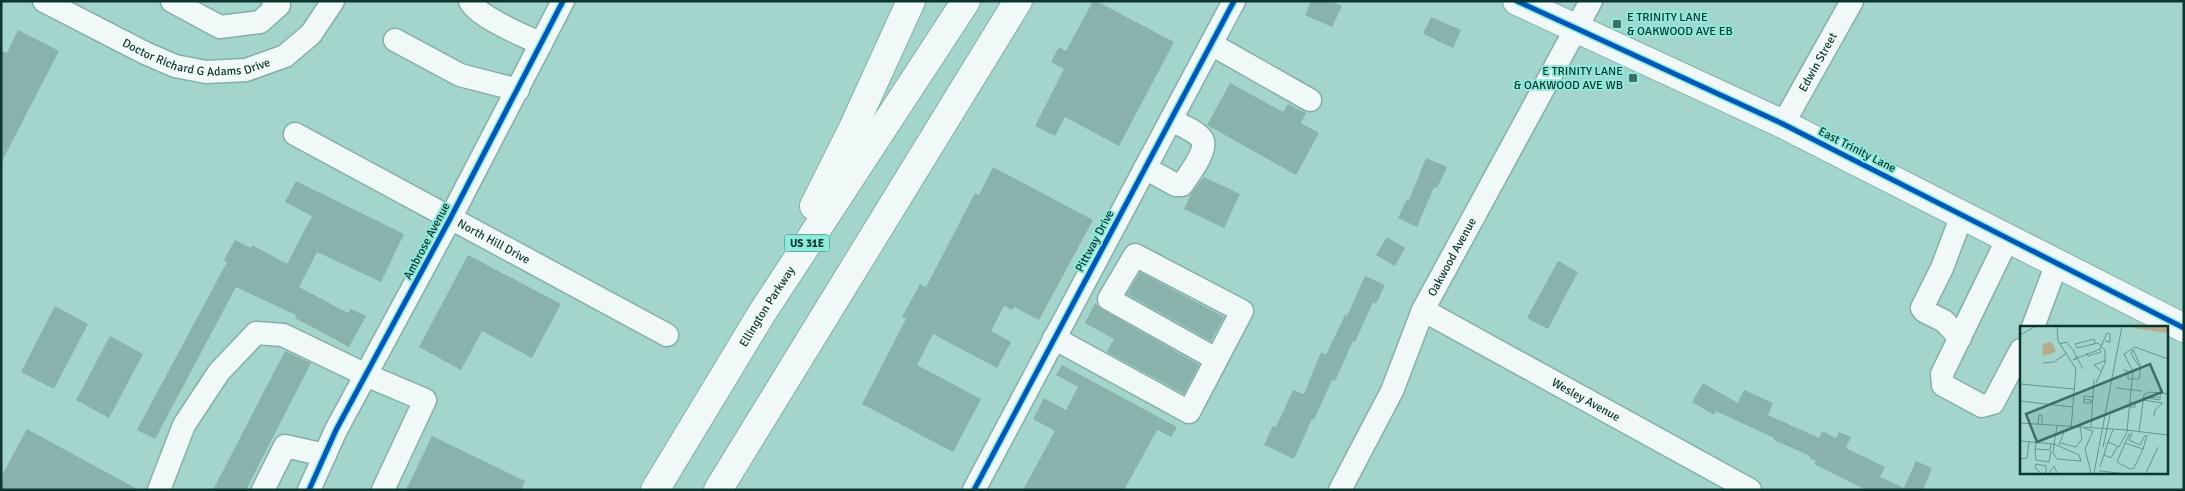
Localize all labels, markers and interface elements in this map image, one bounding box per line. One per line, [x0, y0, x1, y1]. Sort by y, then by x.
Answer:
place label: E TRINITY LANE & OAKWOOD AVE EB [1627, 10, 1733, 39]
marker: E TRINITY LANE & OAKWOOD AVE EB [1611, 18, 1623, 30]
street label: Edwin Street [1795, 30, 1840, 94]
street label: Doctor Richard G Adams Drive [120, 35, 272, 80]
place label: E TRINITY LANE & OAKWOOD AVE WB [1514, 64, 1623, 93]
marker: E TRINITY LANE & OAKWOOD AVE WB [1627, 72, 1639, 84]
street label: East Trinity Lane [1816, 124, 1898, 176]
street label: Ambrose Avenue [400, 200, 454, 282]
street label: Pittway Drive [1072, 207, 1118, 275]
street label: Oakwood Avenue [1424, 215, 1479, 299]
street label: North Hill Drive [455, 216, 533, 267]
road number: US 31E [784, 234, 830, 252]
street label: Ellington Parkway [736, 263, 798, 350]
inset map [2020, 326, 2168, 474]
street label: Wesley Avenue [1549, 375, 1623, 425]

